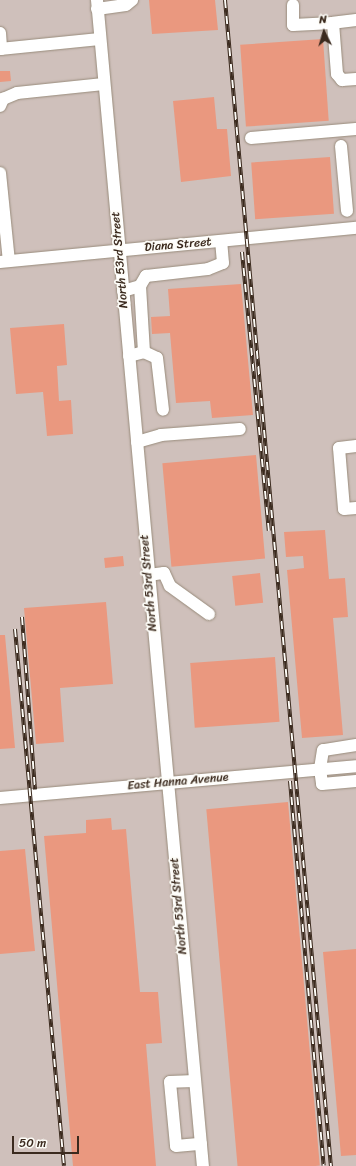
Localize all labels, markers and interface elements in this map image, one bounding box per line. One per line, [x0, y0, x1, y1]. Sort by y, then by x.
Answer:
text: N [318, 10, 328, 29]
north arrow [304, 12, 344, 52]
street label: North 53rd Street [109, 211, 131, 309]
street label: Diana Street [144, 235, 212, 255]
street label: North 53rd Street [138, 534, 160, 632]
street label: East Hanna Avenue [127, 770, 229, 794]
street label: North 53rd Street [168, 857, 190, 955]
scale bar [14, 1128, 81, 1154]
text: 50 m [19, 1132, 46, 1154]

